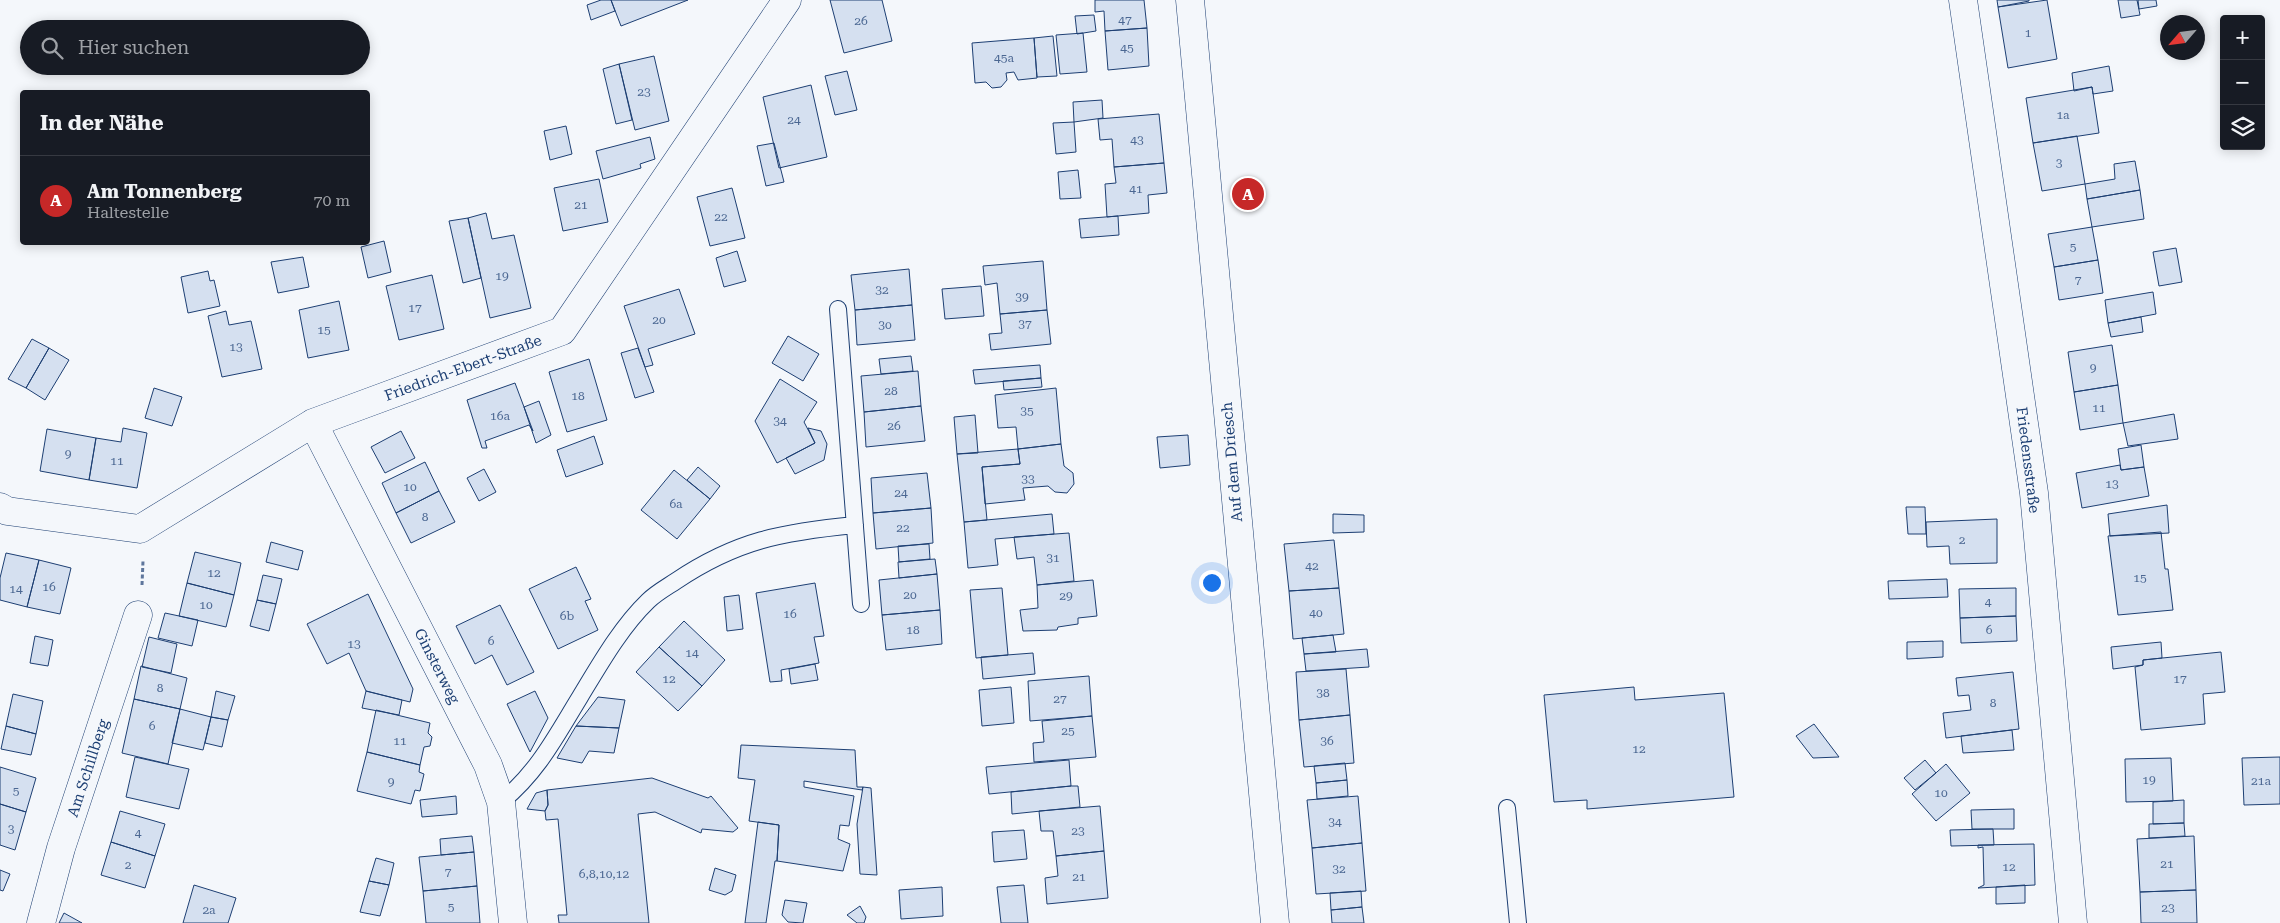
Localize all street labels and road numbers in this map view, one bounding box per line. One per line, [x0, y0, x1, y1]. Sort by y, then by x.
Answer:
street label: Friedrich-Ebert-Straße [382, 331, 544, 405]
street label: Auf dem Driesch [1218, 401, 1246, 523]
street label: Friedensstraße [2013, 406, 2043, 514]
street label: Ginsterweg [410, 625, 464, 707]
street label: Am Schillberg [64, 716, 112, 819]

